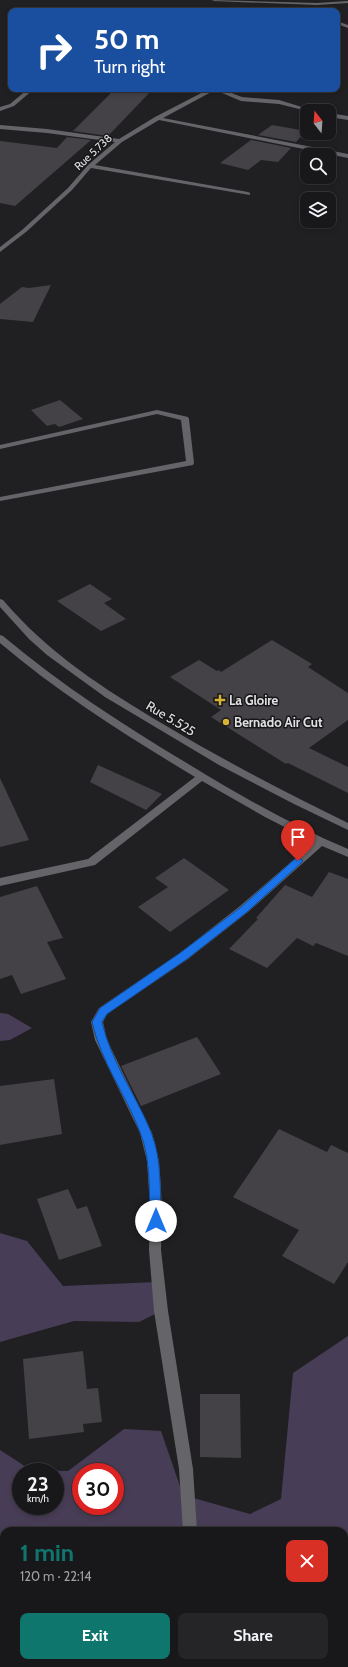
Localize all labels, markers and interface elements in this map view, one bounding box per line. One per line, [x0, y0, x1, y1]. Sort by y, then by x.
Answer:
text: 50 m [94, 22, 159, 56]
icon: right [28, 24, 80, 76]
text: Turn right [94, 56, 165, 78]
north arrow [300, 104, 336, 140]
map controls [300, 104, 336, 228]
street label: Rue 5.738 [71, 131, 115, 173]
button: search [300, 148, 336, 184]
button: layers [300, 192, 336, 228]
place label: La Gloire [229, 692, 278, 708]
marker: La Gloire [214, 694, 226, 706]
street label: Rue 5.525 [143, 697, 199, 739]
place label: Bernado Air Cut [234, 714, 323, 730]
marker: Bernado Air Cut [221, 717, 231, 727]
pin [281, 820, 315, 861]
icon: arrive [287, 826, 309, 848]
position arrow [135, 1200, 177, 1242]
speed limit sign: 30 [72, 1463, 124, 1515]
text: 23 [27, 1472, 49, 1496]
text: km/h [27, 1492, 49, 1505]
text: 1 min [20, 1538, 74, 1567]
button: close [286, 1540, 328, 1582]
text: 120 m · 22:14 [20, 1568, 91, 1584]
button: Exit [20, 1613, 170, 1659]
button: Share [178, 1613, 328, 1659]

